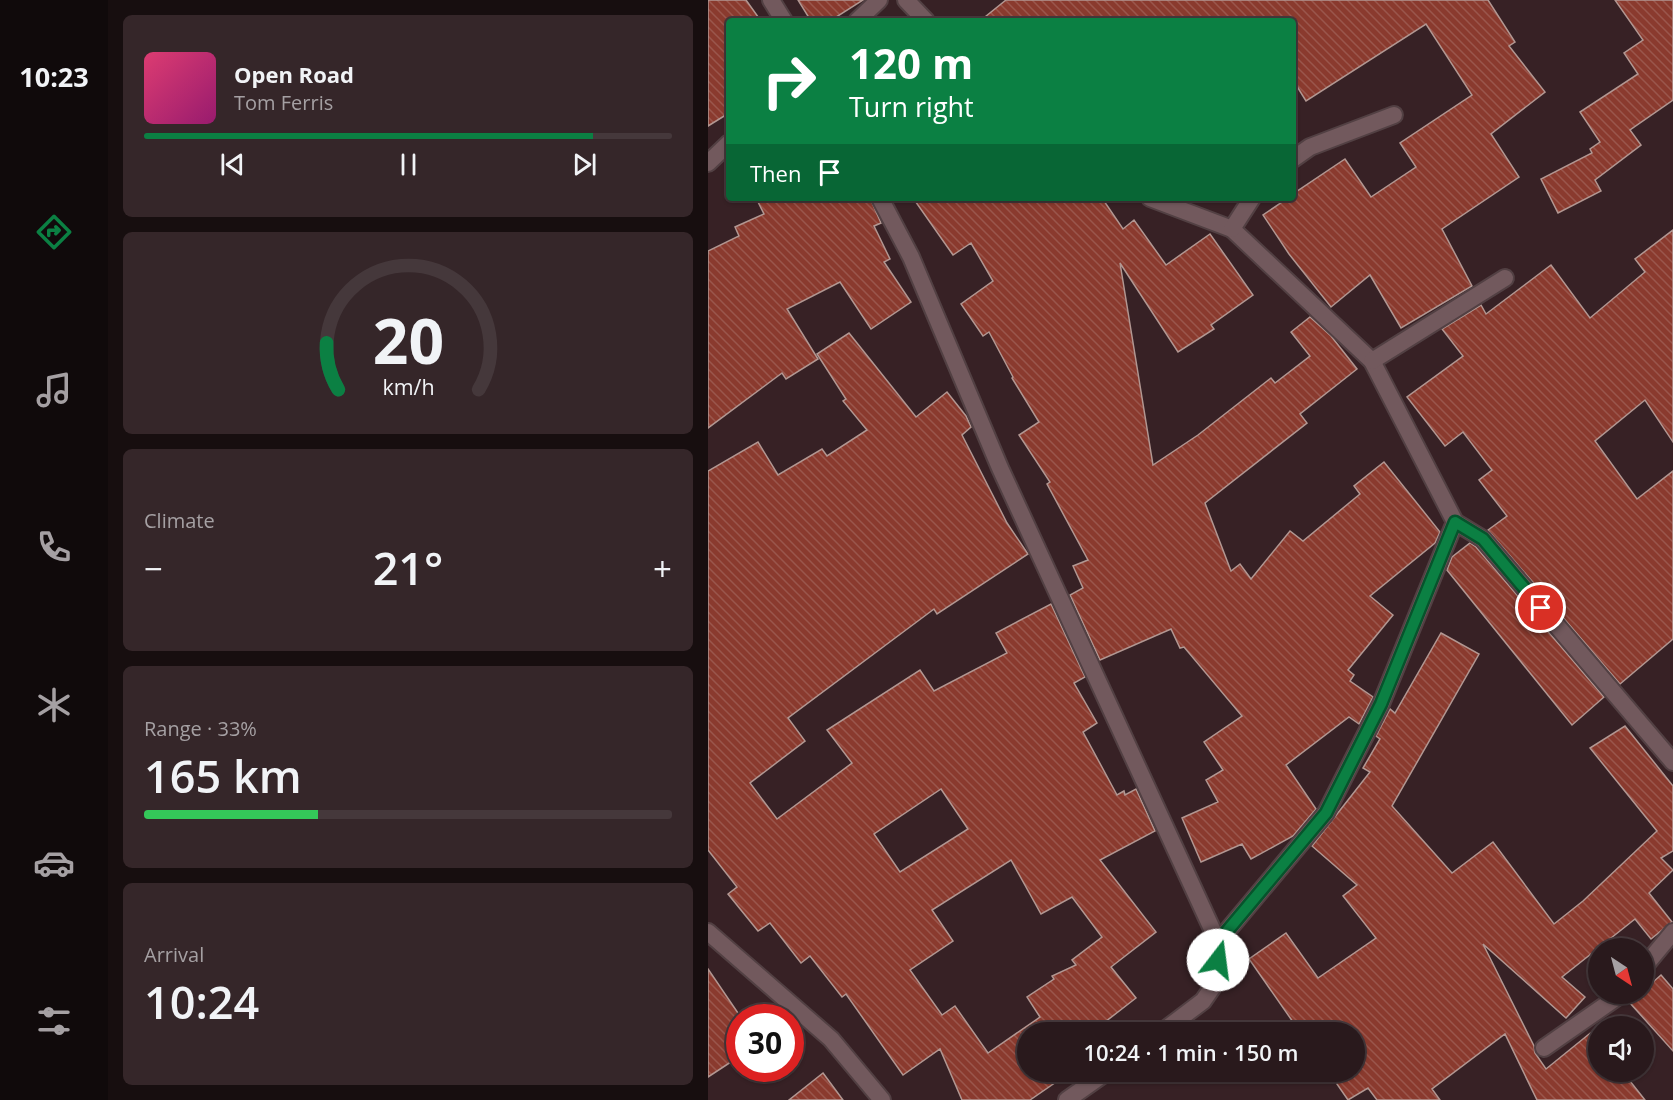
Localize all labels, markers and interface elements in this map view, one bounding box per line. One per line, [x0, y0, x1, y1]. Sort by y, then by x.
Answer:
text: 120 m [849, 34, 973, 91]
icon: right [750, 42, 828, 120]
text: 10:23 [19, 58, 89, 95]
text: Open Road [234, 59, 354, 89]
text: Turn right [849, 88, 974, 125]
text: Tom Ferris [234, 89, 333, 116]
icon: previous [216, 148, 249, 181]
icon: pause [392, 148, 425, 181]
icon: next [568, 148, 601, 181]
icon: arrive [813, 156, 846, 189]
text: Then [750, 158, 801, 188]
icon: directions [33, 211, 75, 253]
text: 20 [372, 297, 444, 382]
icon: music [33, 369, 75, 411]
text: km/h [382, 372, 434, 401]
text: Climate [144, 507, 215, 534]
icon: phone [33, 526, 75, 568]
text: 21° [373, 537, 443, 598]
text: − [144, 546, 163, 591]
text: + [653, 546, 672, 591]
pin [1515, 582, 1566, 633]
icon: arrive [1524, 591, 1557, 624]
icon: climate [33, 684, 75, 726]
text: Range · 33% [144, 715, 257, 742]
text: 165 km [144, 745, 302, 806]
icon: car [33, 842, 75, 884]
position arrow [1186, 928, 1250, 992]
north arrow [1588, 938, 1654, 1004]
map controls [1588, 938, 1654, 1082]
text: Arrival [144, 941, 204, 968]
text: 10:24 [144, 971, 259, 1032]
icon: filters [33, 1000, 75, 1042]
speed limit sign: 30 [726, 1004, 804, 1082]
button: sound [1588, 1016, 1654, 1082]
text: 10:24 · 1 min · 150 m [1083, 1037, 1299, 1067]

